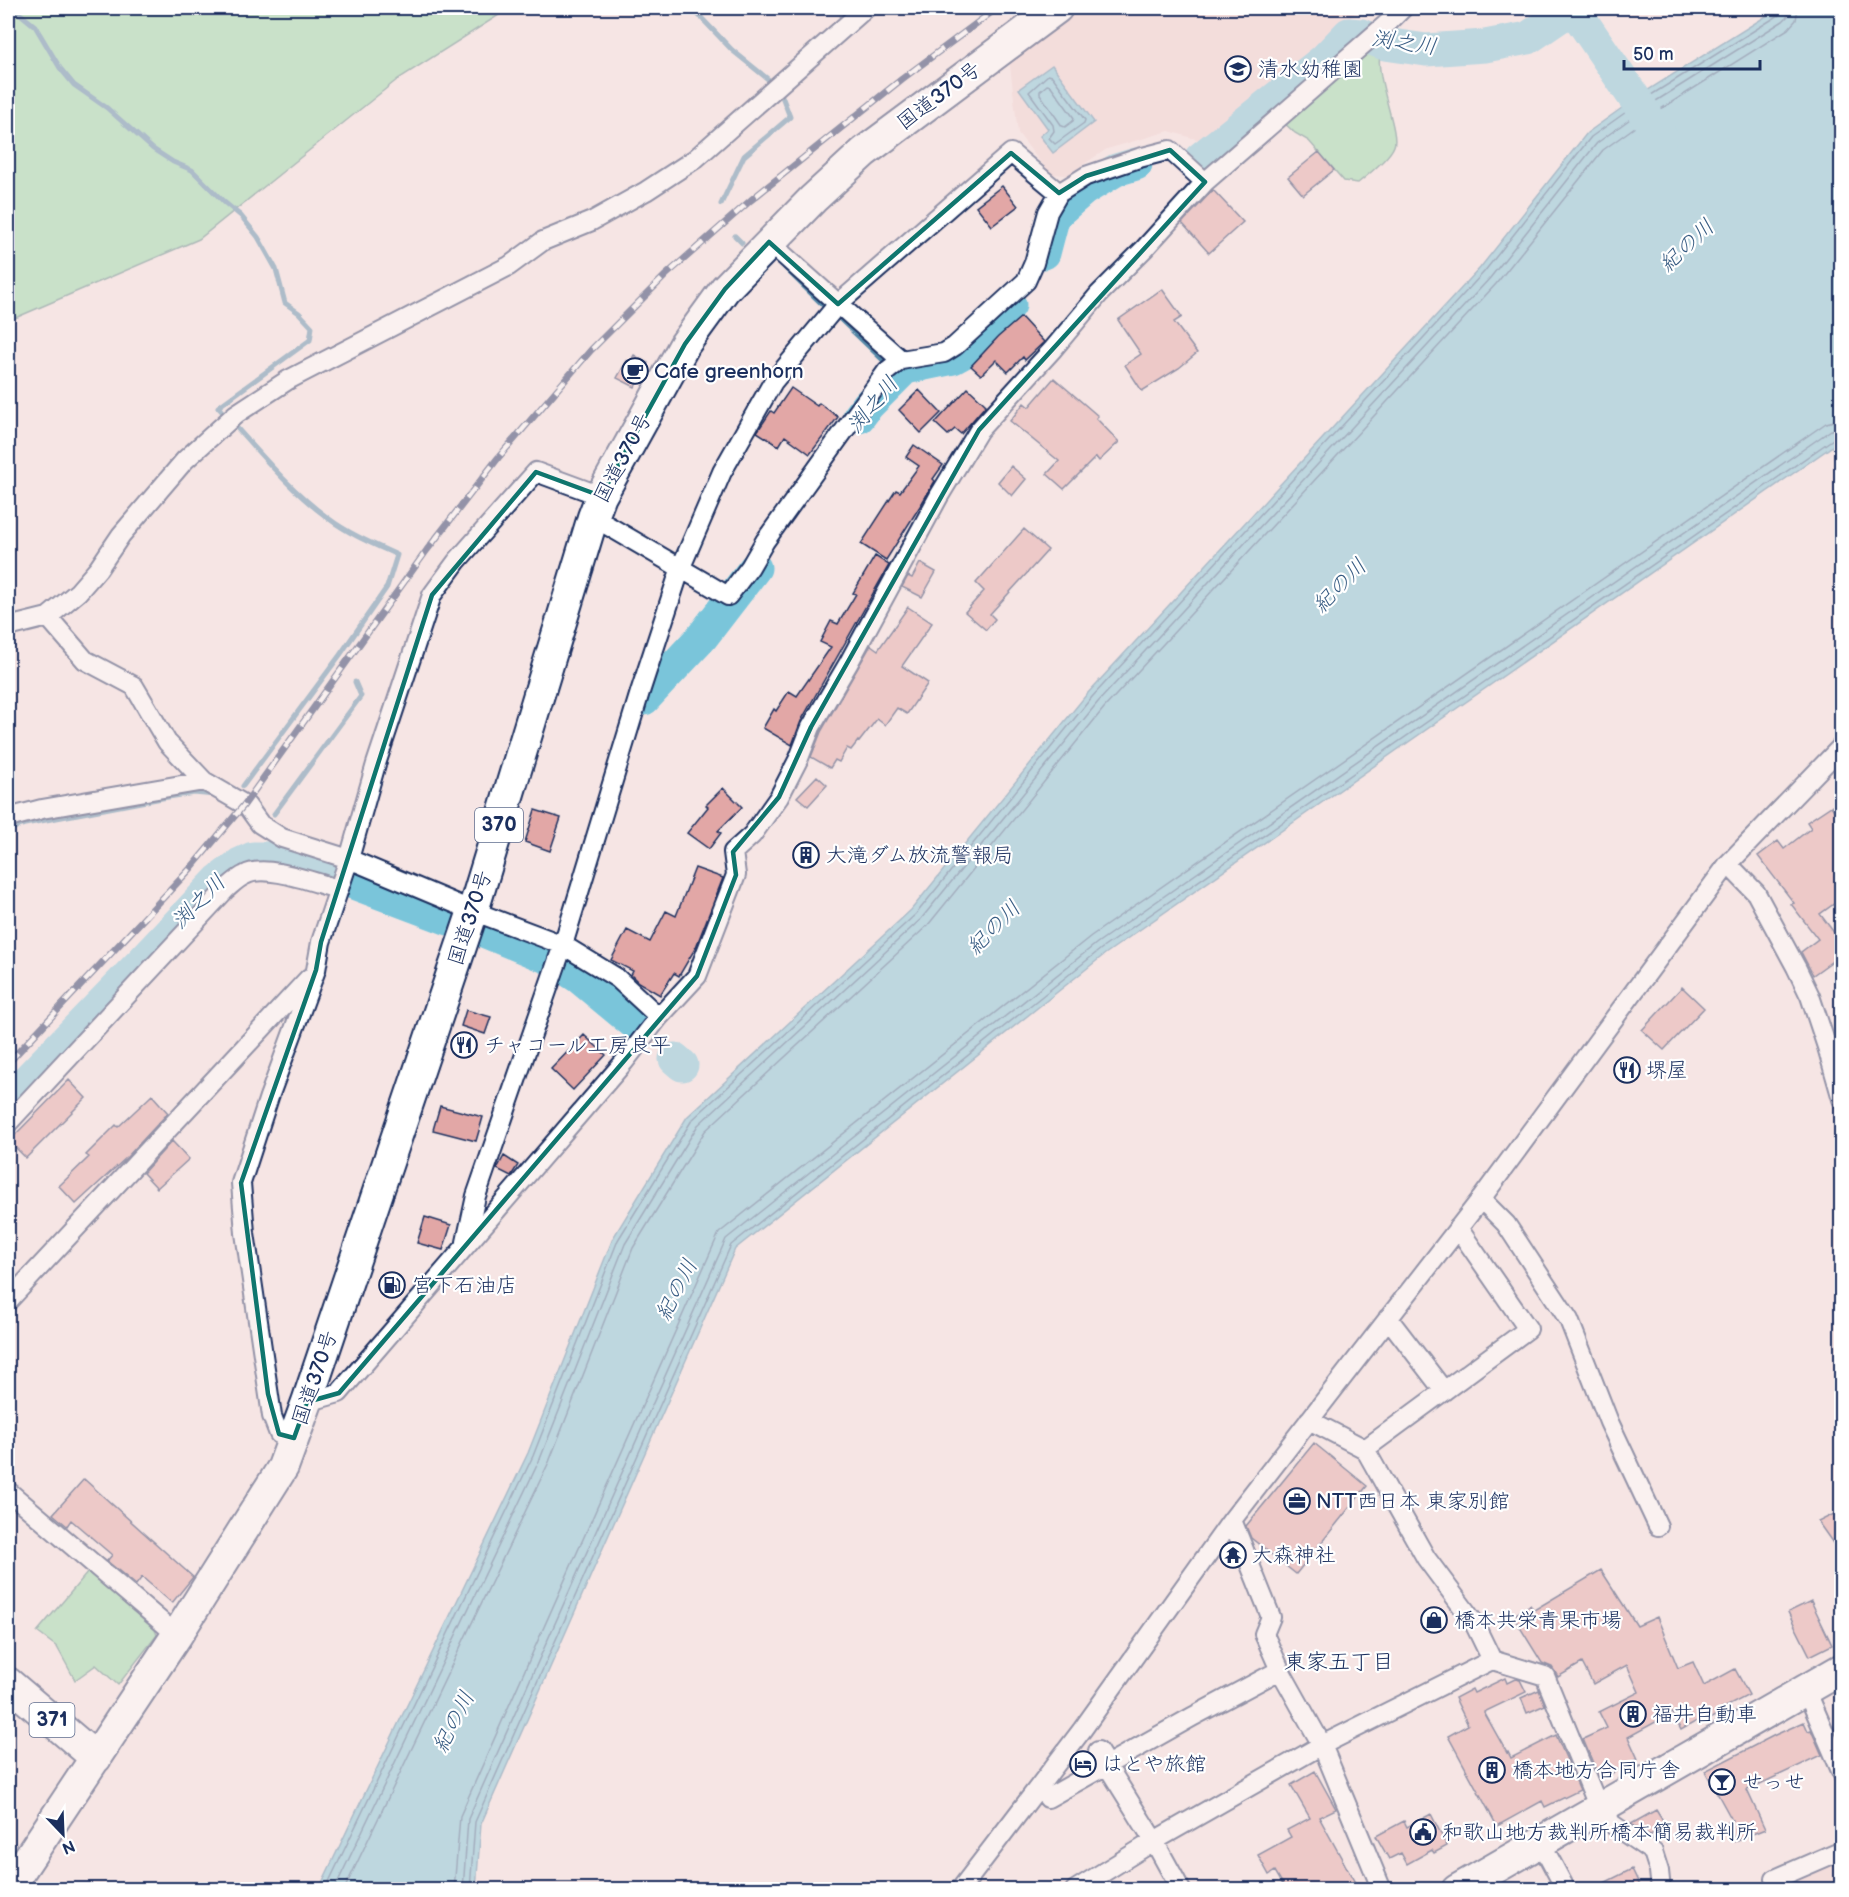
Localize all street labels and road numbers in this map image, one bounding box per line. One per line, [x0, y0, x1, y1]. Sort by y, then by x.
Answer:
street label: 国道370号 [892, 56, 986, 136]
street label: 国道370号 [589, 409, 657, 507]
road number: 370 [475, 808, 523, 842]
street label: 国道370号 [443, 867, 497, 969]
street label: 国道370号 [287, 1327, 343, 1429]
road number: 371 [29, 1703, 74, 1737]

